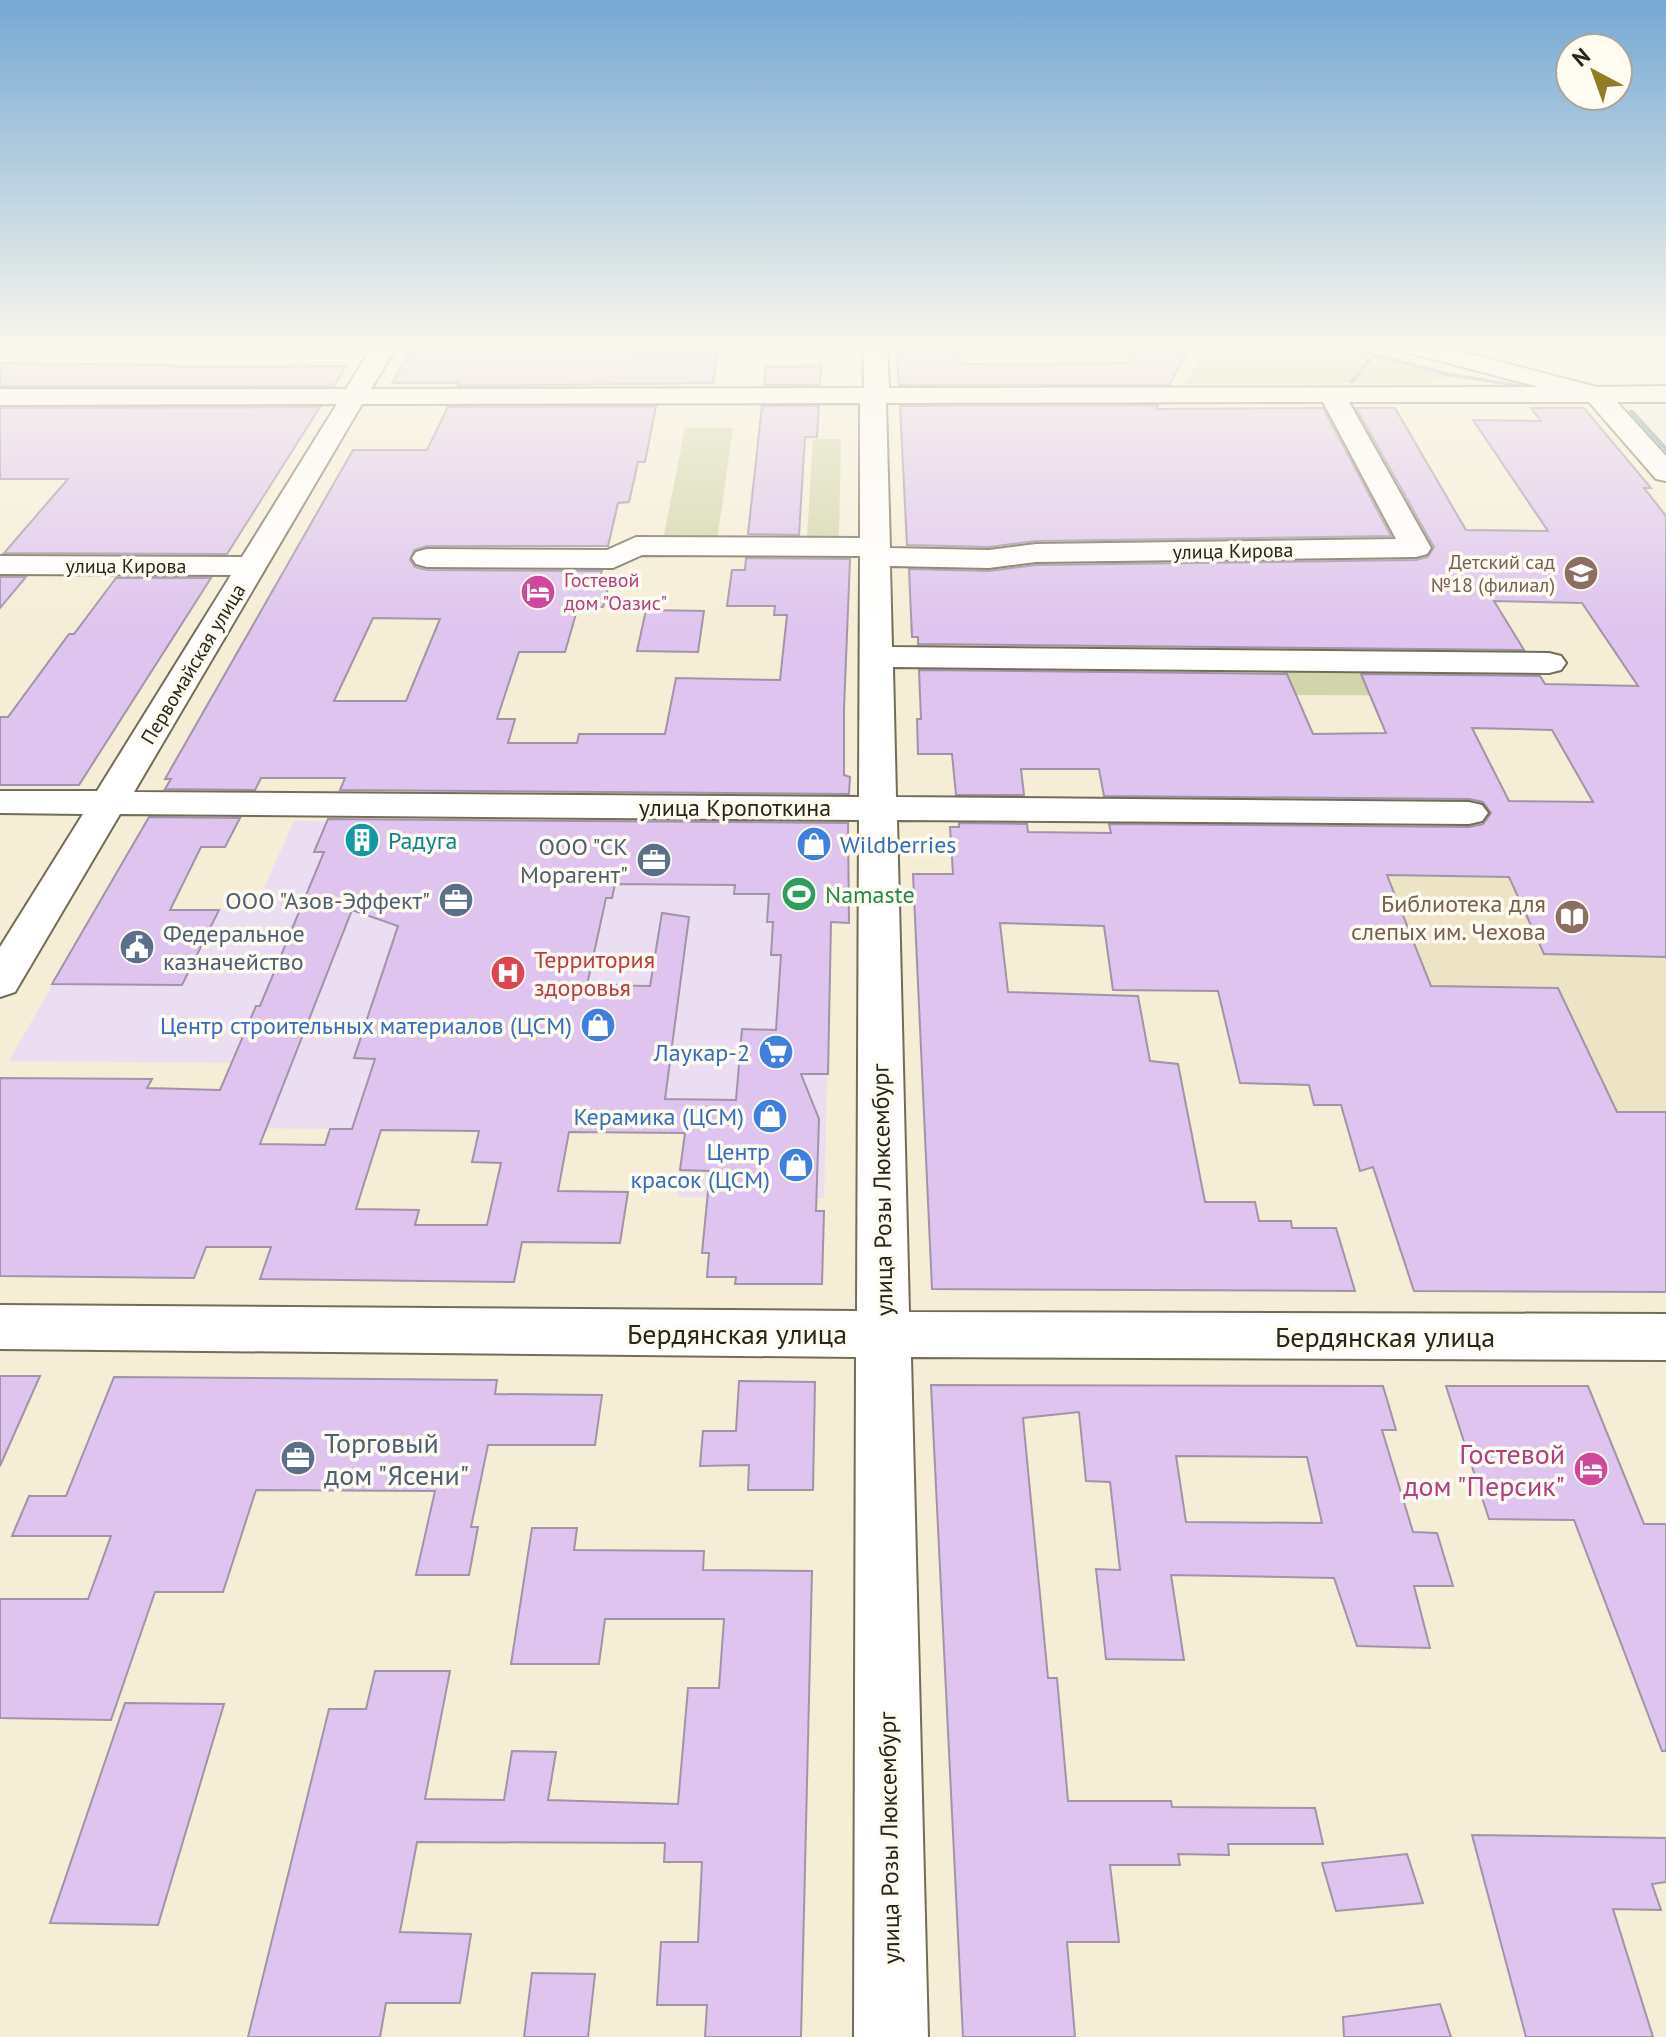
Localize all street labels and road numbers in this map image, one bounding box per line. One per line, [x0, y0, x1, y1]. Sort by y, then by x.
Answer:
street label: улица Кирова [1172, 537, 1294, 565]
street label: улица Кирова [66, 553, 186, 579]
street label: Первомайская улица [135, 579, 251, 749]
street label: улица Кропоткина [639, 792, 831, 823]
street label: улица Розы Люксембург [864, 1063, 900, 1316]
street label: Бердянская улица [627, 1315, 847, 1352]
street label: Бердянская улица [1275, 1318, 1495, 1355]
street label: улица Розы Люксембург [871, 1711, 907, 1964]

